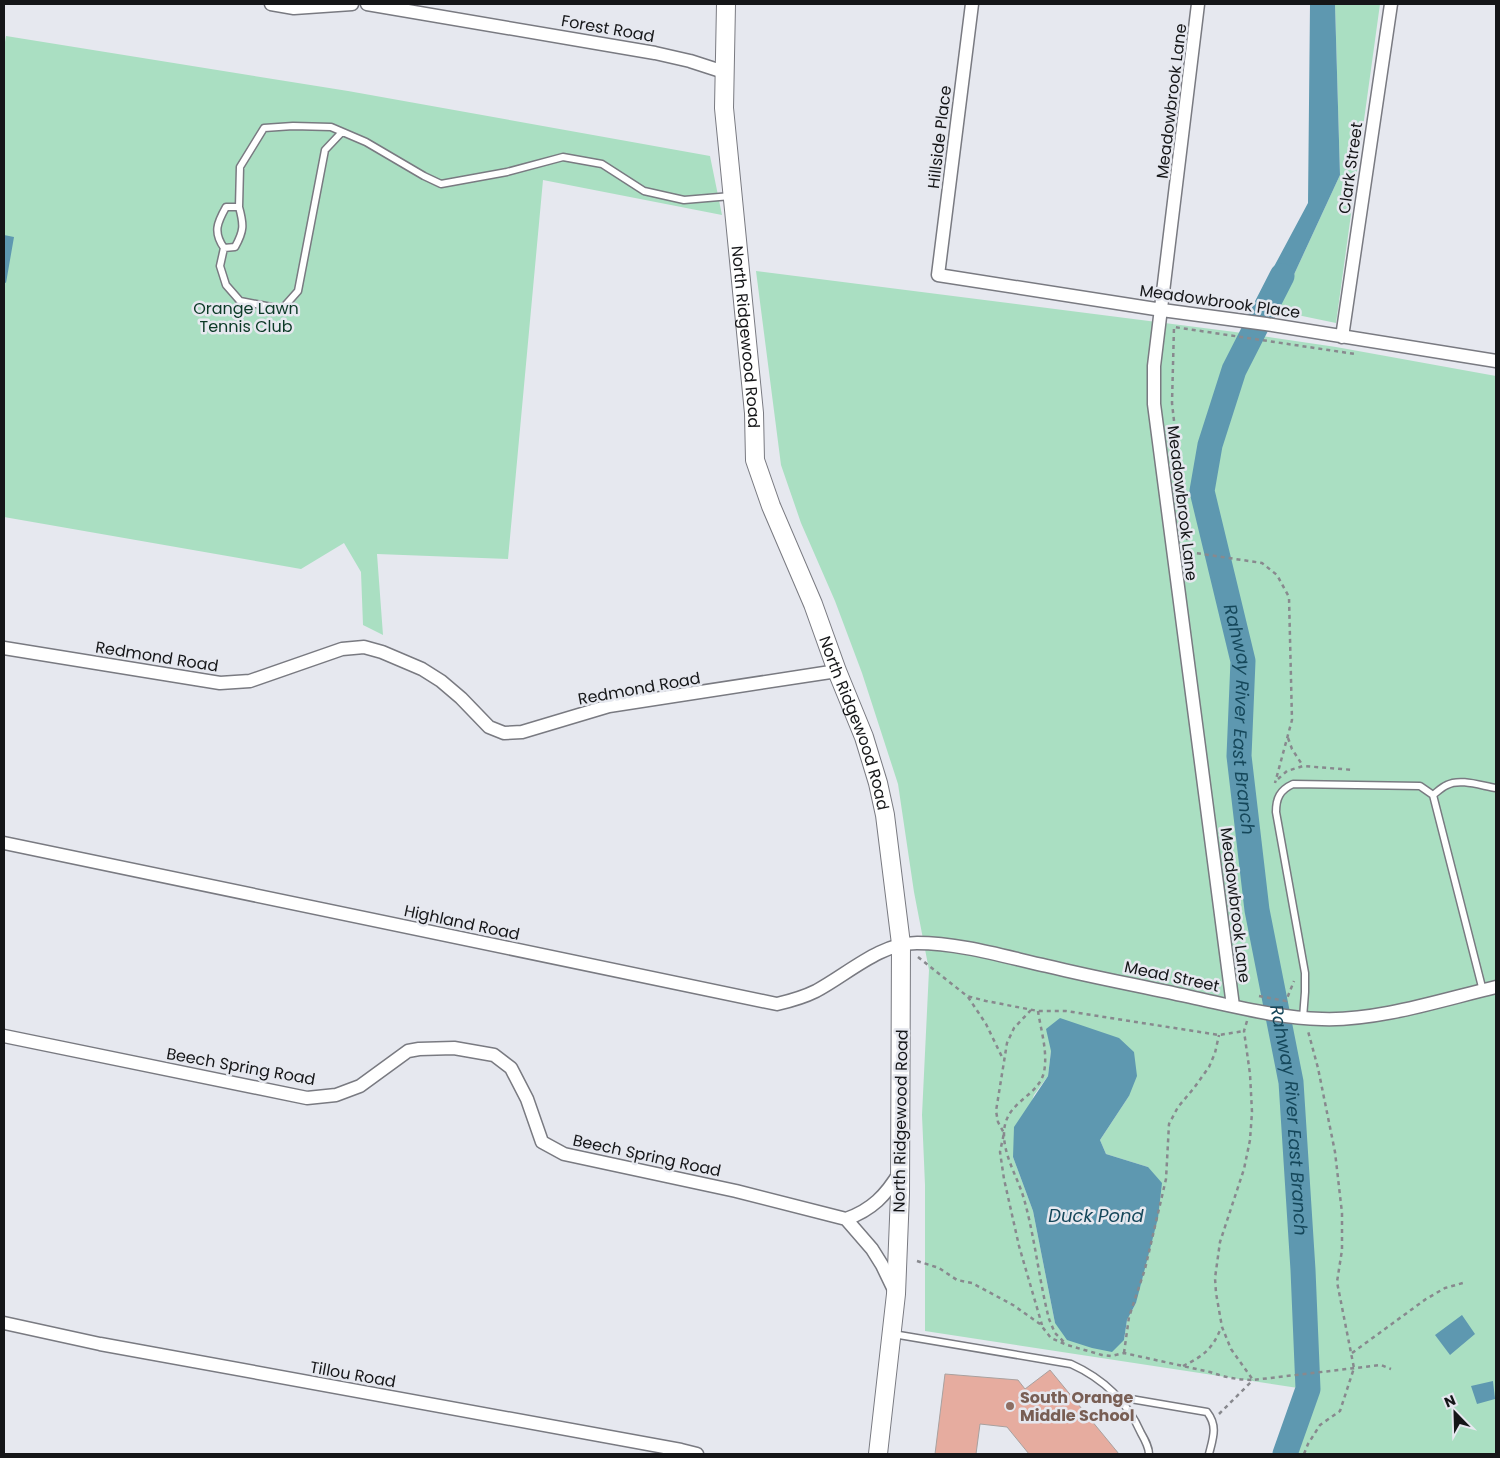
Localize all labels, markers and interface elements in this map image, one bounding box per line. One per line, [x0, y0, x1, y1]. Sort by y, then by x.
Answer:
street label: Forest Road [560, 9, 656, 48]
street label: Meadowbrook Lane [1151, 22, 1192, 180]
street label: Hillside Place [922, 84, 957, 190]
street label: Clark Street [1333, 121, 1368, 215]
street label: North Ridgewood Road [726, 245, 765, 428]
street label: Meadowbrook Place [1138, 279, 1302, 324]
park label: Orange Lawn Tennis Club [193, 297, 299, 338]
street label: Meadowbrook Lane [1162, 424, 1203, 582]
water label: Rahway River East Branch [1218, 601, 1261, 836]
street label: North Ridgewood Road [813, 633, 895, 812]
street label: Redmond Road [94, 635, 220, 678]
street label: Redmond Road [576, 666, 702, 711]
street label: Meadowbrook Lane [1215, 826, 1256, 984]
street label: Highland Road [402, 899, 522, 946]
street label: Mead Street [1122, 955, 1222, 998]
water label: Rahway River East Branch [1264, 1002, 1314, 1236]
street label: North Ridgewood Road [887, 1029, 914, 1213]
street label: Beech Spring Road [165, 1042, 317, 1091]
street label: Beech Spring Road [571, 1129, 723, 1182]
water label: Duck Pond [1048, 1203, 1145, 1228]
street label: Tillou Road [308, 1356, 398, 1393]
place label: South Orange Middle School [1020, 1386, 1135, 1427]
north arrow [1430, 1388, 1480, 1438]
text: N [1441, 1390, 1459, 1412]
marker: South Orange Middle School [1004, 1400, 1016, 1412]

